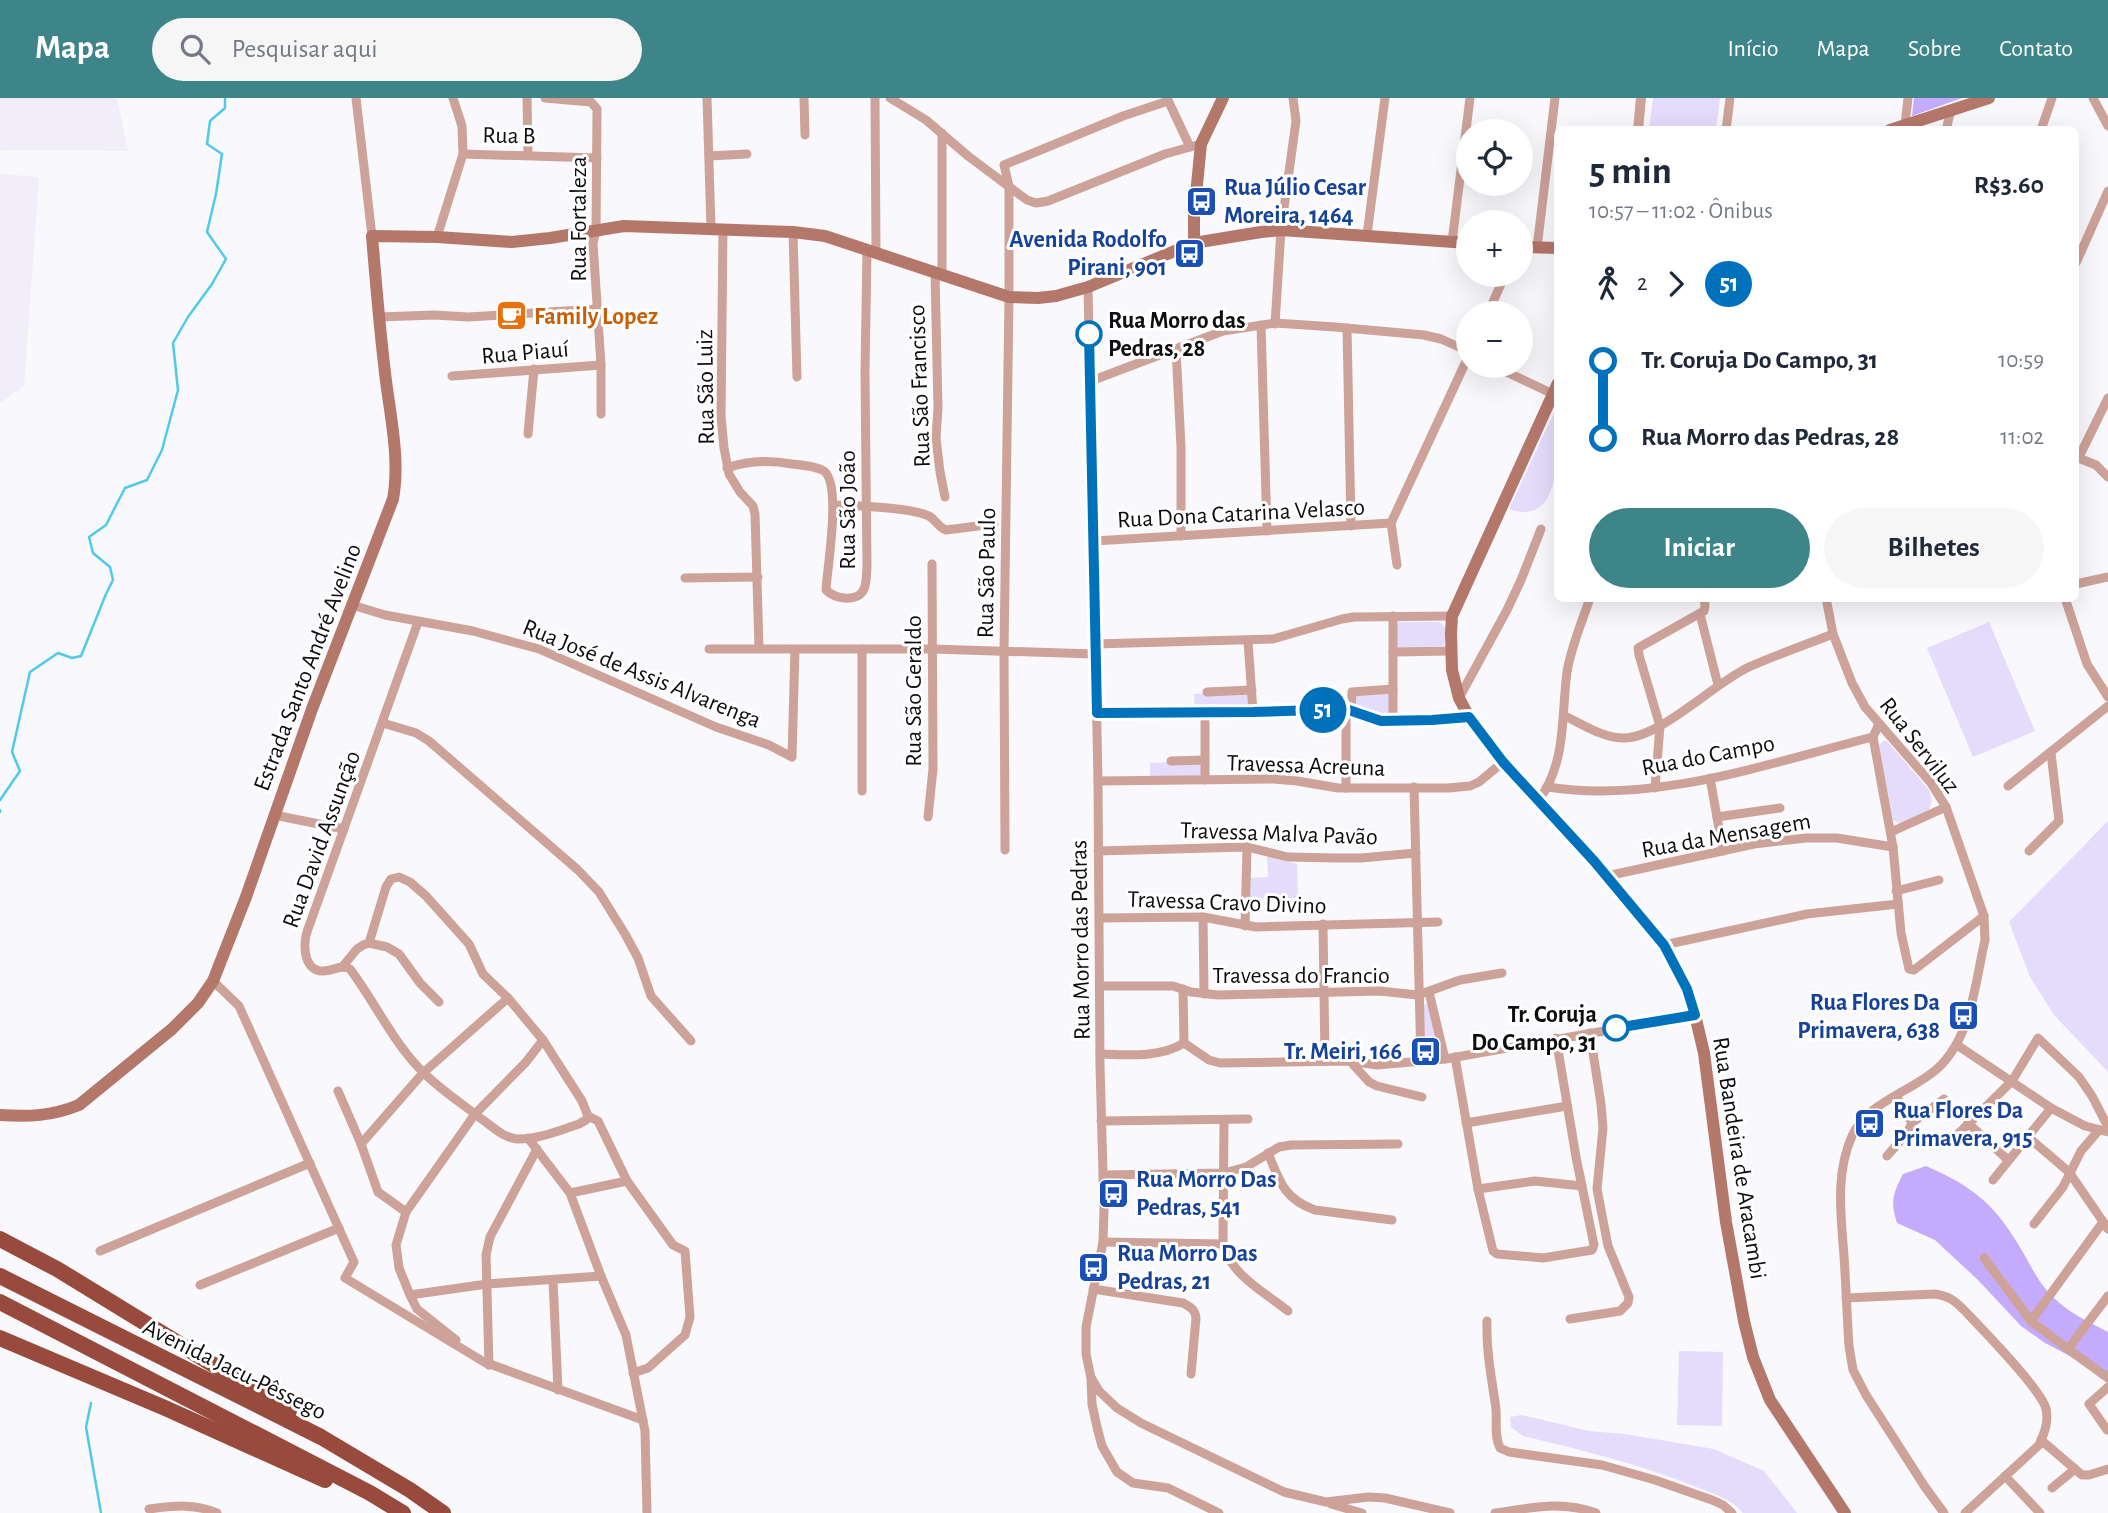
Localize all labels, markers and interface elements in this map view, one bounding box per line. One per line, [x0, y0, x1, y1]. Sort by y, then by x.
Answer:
search box [152, 18, 642, 81]
icon: search [176, 30, 214, 68]
text: Mapa [35, 32, 110, 65]
text: Pesquisar aqui [232, 36, 378, 62]
text: Início [1727, 37, 1779, 61]
text: Mapa [1817, 37, 1870, 61]
text: Sobre [1908, 37, 1961, 61]
text: Contato [1999, 37, 2073, 61]
map controls [1456, 119, 1533, 378]
button: locate [1456, 119, 1533, 196]
street label: Rua B [482, 124, 536, 148]
text: 5 min [1589, 153, 1672, 191]
street label: Rua Fortaleza [567, 156, 591, 282]
text: R$3.60 [1974, 172, 2044, 198]
place label: Rua Júlio Cesar Moreira, 1464 [1224, 176, 1367, 228]
bus stop icon: Rua Júlio Cesar Moreira, 1464 [1184, 184, 1218, 218]
text: 10:57 – 11:02 · Ônibus [1589, 200, 1773, 223]
button: + [1456, 210, 1533, 287]
place label: Avenida Rodolfo Pirani, 901 [1009, 228, 1167, 280]
bus stop icon: Avenida Rodolfo Pirani, 901 [1173, 236, 1207, 270]
icon: walk [1589, 265, 1627, 303]
icon: forward [1657, 265, 1695, 303]
text: 2 [1637, 272, 1647, 295]
text: 51 [1719, 272, 1738, 296]
cafe icon: Family Lopez [494, 299, 528, 333]
button: − [1456, 301, 1533, 378]
street label: Rua São Francisco [905, 304, 935, 468]
place label: Family Lopez [534, 305, 658, 329]
place label: Rua Morro das Pedras, 28 [1108, 309, 1246, 361]
marker: Rua Morro das Pedras, 28 [1076, 321, 1102, 347]
street label: Rua São Luiz [693, 329, 719, 445]
street label: Rua Piauí [480, 337, 570, 369]
text: Tr. Coruja Do Campo, 31 [1641, 347, 1878, 373]
text: 10:59 [1998, 349, 2044, 372]
text: Rua Morro das Pedras, 28 [1641, 424, 1899, 450]
text: 11:02 [2000, 426, 2044, 449]
street label: Rua São João [836, 450, 860, 570]
street label: Rua Dona Catarina Velasco [1117, 496, 1366, 532]
street label: Rua São Paulo [974, 507, 1000, 639]
button: Iniciar [1589, 508, 1810, 588]
button: Bilhetes [1824, 508, 2044, 588]
street label: Estrada Santo André Avelino [250, 540, 366, 794]
street label: Rua José de Assis Alvarenga [519, 615, 764, 733]
street label: Rua São Geraldo [902, 615, 926, 767]
line badge: 51 [1292, 687, 1354, 733]
street label: Rua Serviluz [1875, 693, 1964, 798]
text: 51 [1313, 698, 1333, 722]
street label: Rua do Campo [1640, 731, 1777, 781]
street label: Rua David Assunção [279, 748, 365, 931]
street label: Travessa Acreuna [1226, 751, 1386, 781]
street label: Rua da Mensagem [1640, 809, 1813, 863]
street label: Travessa Malva Pavão [1180, 819, 1378, 849]
street label: Rua Morro das Pedras [1067, 840, 1095, 1040]
street label: Travessa Cravo Divino [1127, 888, 1327, 918]
street label: Travessa do Francio [1212, 964, 1390, 988]
place label: Rua Flores Da Primavera, 638 [1797, 991, 1940, 1043]
bus stop icon: Rua Flores Da Primavera, 638 [1946, 999, 1980, 1033]
place label: Tr. Coruja Do Campo, 31 [1471, 1003, 1597, 1055]
marker: Tr. Coruja Do Campo, 31 [1603, 1015, 1629, 1041]
bus stop icon: Tr. Meiri, 166 [1408, 1034, 1442, 1068]
street label: Rua Bandeira de Aracambi [1708, 1035, 1770, 1281]
place label: Tr. Meiri, 166 [1284, 1040, 1402, 1064]
place label: Rua Flores Da Primavera, 915 [1893, 1099, 2033, 1151]
bus stop icon: Rua Flores Da Primavera, 915 [1853, 1107, 1887, 1141]
place label: Rua Morro Das Pedras, 541 [1136, 1168, 1277, 1220]
bus stop icon: Rua Morro Das Pedras, 541 [1096, 1176, 1130, 1210]
place label: Rua Morro Das Pedras, 21 [1117, 1242, 1258, 1294]
bus stop icon: Rua Morro Das Pedras, 21 [1077, 1250, 1111, 1284]
street label: Avenida Jacu-Pêssego [139, 1315, 330, 1425]

